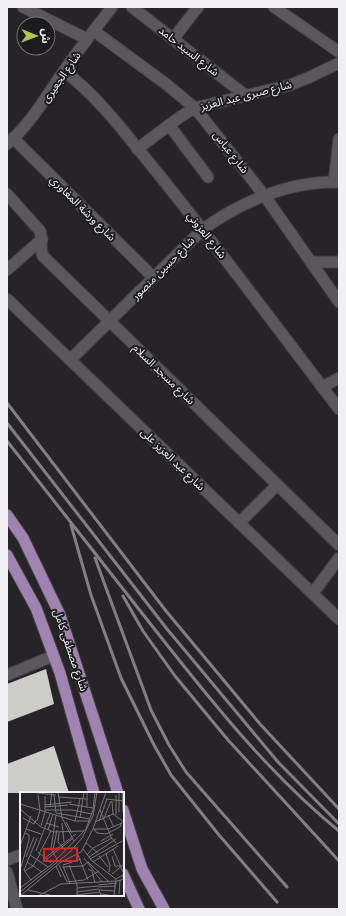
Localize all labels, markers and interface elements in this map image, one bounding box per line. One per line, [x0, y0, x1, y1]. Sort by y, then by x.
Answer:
north arrow [16, 16, 56, 56]
street label: شارع السيد حامد [155, 23, 222, 80]
text: ش [39, 29, 53, 44]
street label: شارع الجعيرى [38, 48, 85, 106]
street label: شارع صبرى عبد العزيز [198, 77, 294, 114]
street label: شارع عباس [209, 128, 252, 177]
street label: شارع ورشة المغاوري [45, 172, 119, 246]
street label: شارع العزوني [182, 209, 230, 263]
street label: شارع حسين منصور [128, 233, 199, 304]
street label: شارع مسجد السلام [129, 341, 198, 408]
street label: شارع عبد العزيز على [137, 425, 208, 494]
street label: شارع مصطفى كامل [49, 607, 92, 693]
inset map [20, 792, 124, 896]

